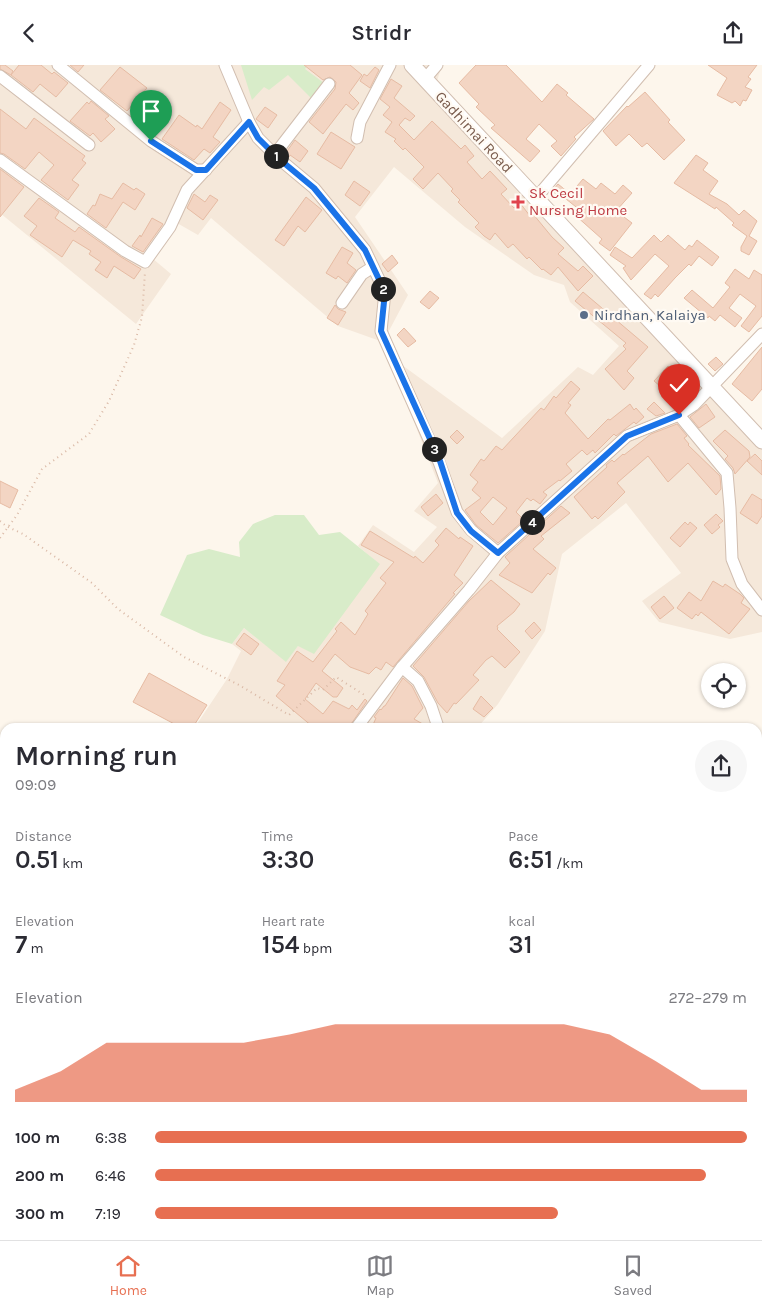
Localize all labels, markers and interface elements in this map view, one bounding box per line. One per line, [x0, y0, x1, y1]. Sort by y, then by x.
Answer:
icon: back [15, 19, 43, 47]
icon: share [719, 19, 747, 47]
text: Stridr [351, 20, 411, 46]
street label: Gadhimai Road [432, 87, 516, 177]
pin [130, 90, 172, 141]
icon: arrive [137, 97, 165, 125]
pin: 1 [264, 143, 288, 169]
text: 1 [274, 148, 279, 165]
place label: Sk Cecil Nursing Home [529, 184, 627, 219]
marker: Sk Cecil Nursing Home [511, 195, 525, 209]
pin: 2 [370, 277, 396, 301]
text: 2 [379, 281, 388, 298]
place label: Nirdhan, Kalaiya [594, 306, 706, 324]
marker: Nirdhan, Kalaiya [578, 309, 590, 321]
pin [658, 364, 700, 415]
icon: check [665, 371, 693, 399]
pin: 3 [422, 437, 446, 461]
text: 3 [430, 441, 439, 458]
pin: 4 [520, 509, 544, 535]
text: 4 [528, 514, 537, 531]
map controls [701, 663, 746, 708]
button: locate [701, 663, 746, 708]
text: Morning run [15, 739, 178, 772]
button: share [695, 740, 747, 792]
text: 09:09 [15, 775, 56, 794]
text: Distance [15, 828, 72, 845]
text: Time [262, 828, 293, 845]
text: Pace [508, 828, 538, 845]
text: 0.51 [15, 845, 59, 874]
text: 3:30 [262, 845, 314, 874]
text: 6:51 [508, 845, 553, 874]
text: km [59, 855, 83, 872]
text: /km [553, 855, 583, 872]
text: Elevation [15, 913, 74, 930]
text: Heart rate [262, 913, 325, 930]
text: kcal [508, 913, 535, 930]
text: 7 [15, 930, 27, 959]
text: 154 [262, 930, 299, 959]
text: 31 [508, 930, 532, 959]
text: m [27, 940, 44, 957]
text: bpm [299, 940, 332, 957]
text: Elevation [15, 988, 83, 1007]
text: 272–279 m [669, 988, 747, 1007]
text: 100 m [15, 1128, 60, 1147]
text: 6:38 [95, 1128, 127, 1147]
text: 200 m [15, 1166, 64, 1185]
text: 6:46 [95, 1166, 126, 1185]
text: 300 m [15, 1204, 64, 1223]
text: 7:19 [95, 1204, 121, 1223]
tab: Home [110, 1252, 147, 1299]
tab: Map [366, 1252, 394, 1299]
tab: Saved [614, 1252, 652, 1299]

